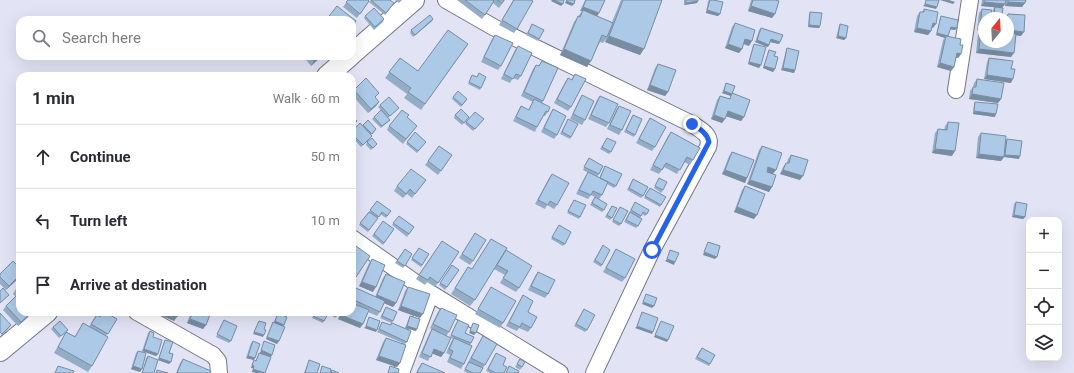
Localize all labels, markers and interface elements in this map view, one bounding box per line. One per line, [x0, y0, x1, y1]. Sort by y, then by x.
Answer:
north arrow [978, 12, 1014, 48]
search box [16, 16, 356, 60]
icon: search [30, 27, 52, 49]
text: Search here [62, 29, 141, 47]
text: 1 min [32, 88, 75, 108]
text: Walk · 60 m [273, 91, 340, 106]
route end [683, 115, 701, 133]
icon: ahead [32, 146, 54, 168]
text: Continue [70, 148, 131, 166]
text: 50 m [311, 149, 340, 164]
icon: left [32, 210, 54, 232]
text: Turn left [70, 212, 127, 230]
text: 10 m [311, 213, 340, 228]
map controls [1026, 217, 1062, 361]
button: + [1026, 217, 1062, 253]
route start [643, 241, 661, 259]
button: − [1026, 253, 1062, 289]
icon: arrive [32, 274, 54, 296]
text: Arrive at destination [70, 276, 207, 294]
button: locate [1026, 289, 1062, 325]
button: layers [1026, 325, 1062, 361]

